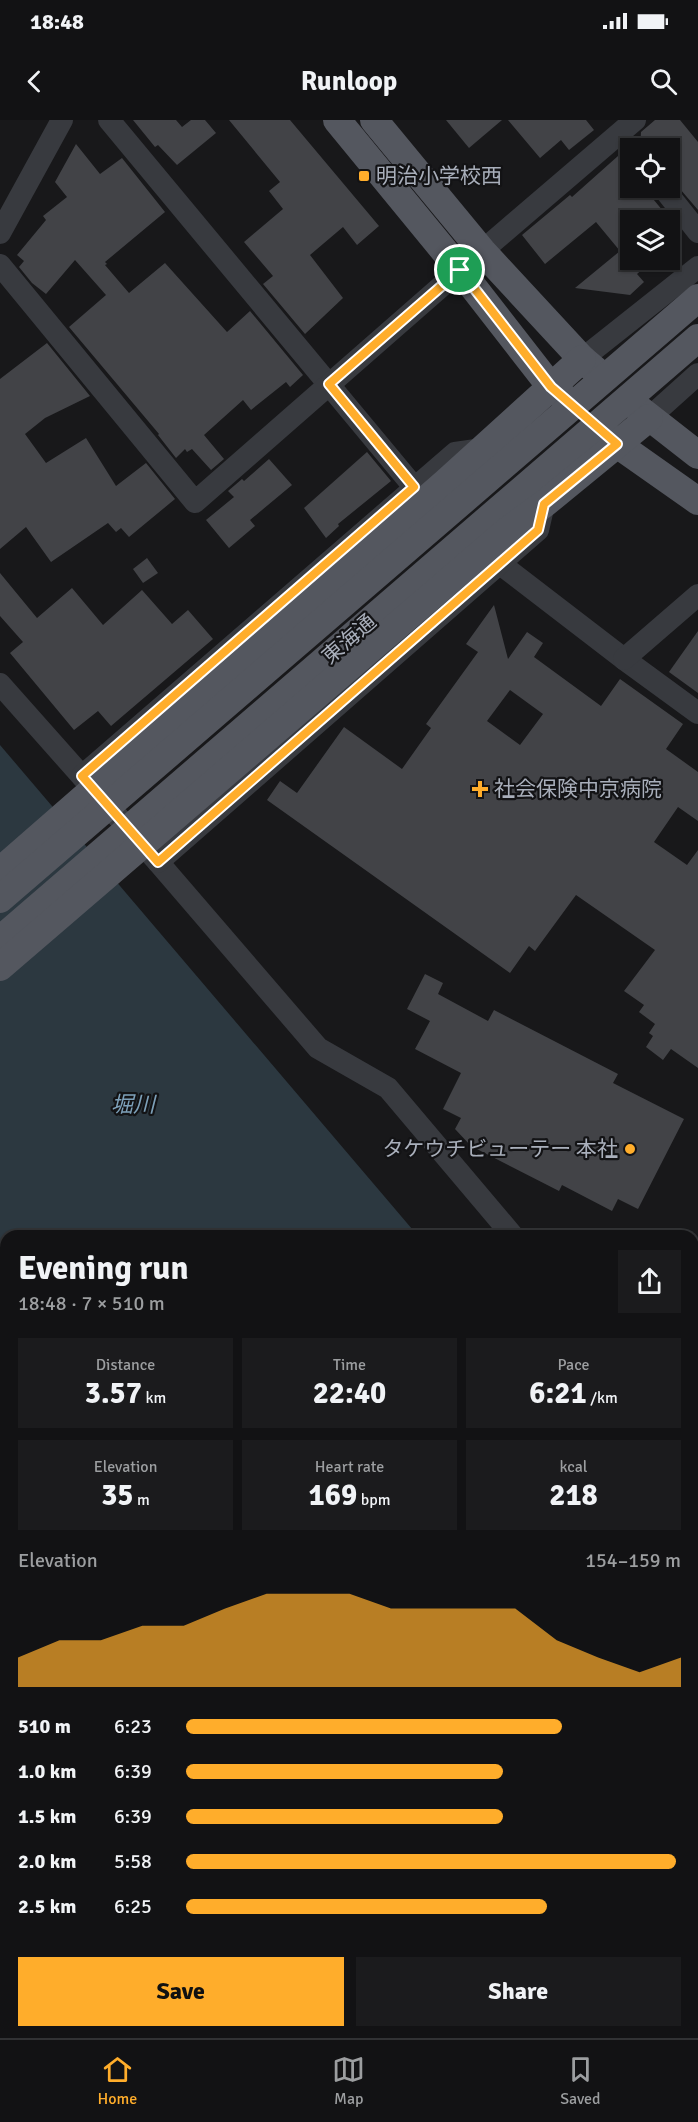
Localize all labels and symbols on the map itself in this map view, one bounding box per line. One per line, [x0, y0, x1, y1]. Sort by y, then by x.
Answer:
place label: 明治小学校西 [376, 163, 502, 189]
marker: 明治小学校西 [357, 169, 371, 183]
pin [434, 244, 485, 295]
street label: 東海通 [317, 609, 381, 669]
place label: 社会保険中京病院 [494, 776, 662, 802]
marker: 社会保険中京病院 [471, 780, 489, 798]
water label: 堀川 [111, 1091, 157, 1118]
place label: タケウチビューテー 本社 [382, 1136, 618, 1162]
marker: タケウチビューテー 本社 [623, 1142, 637, 1156]

